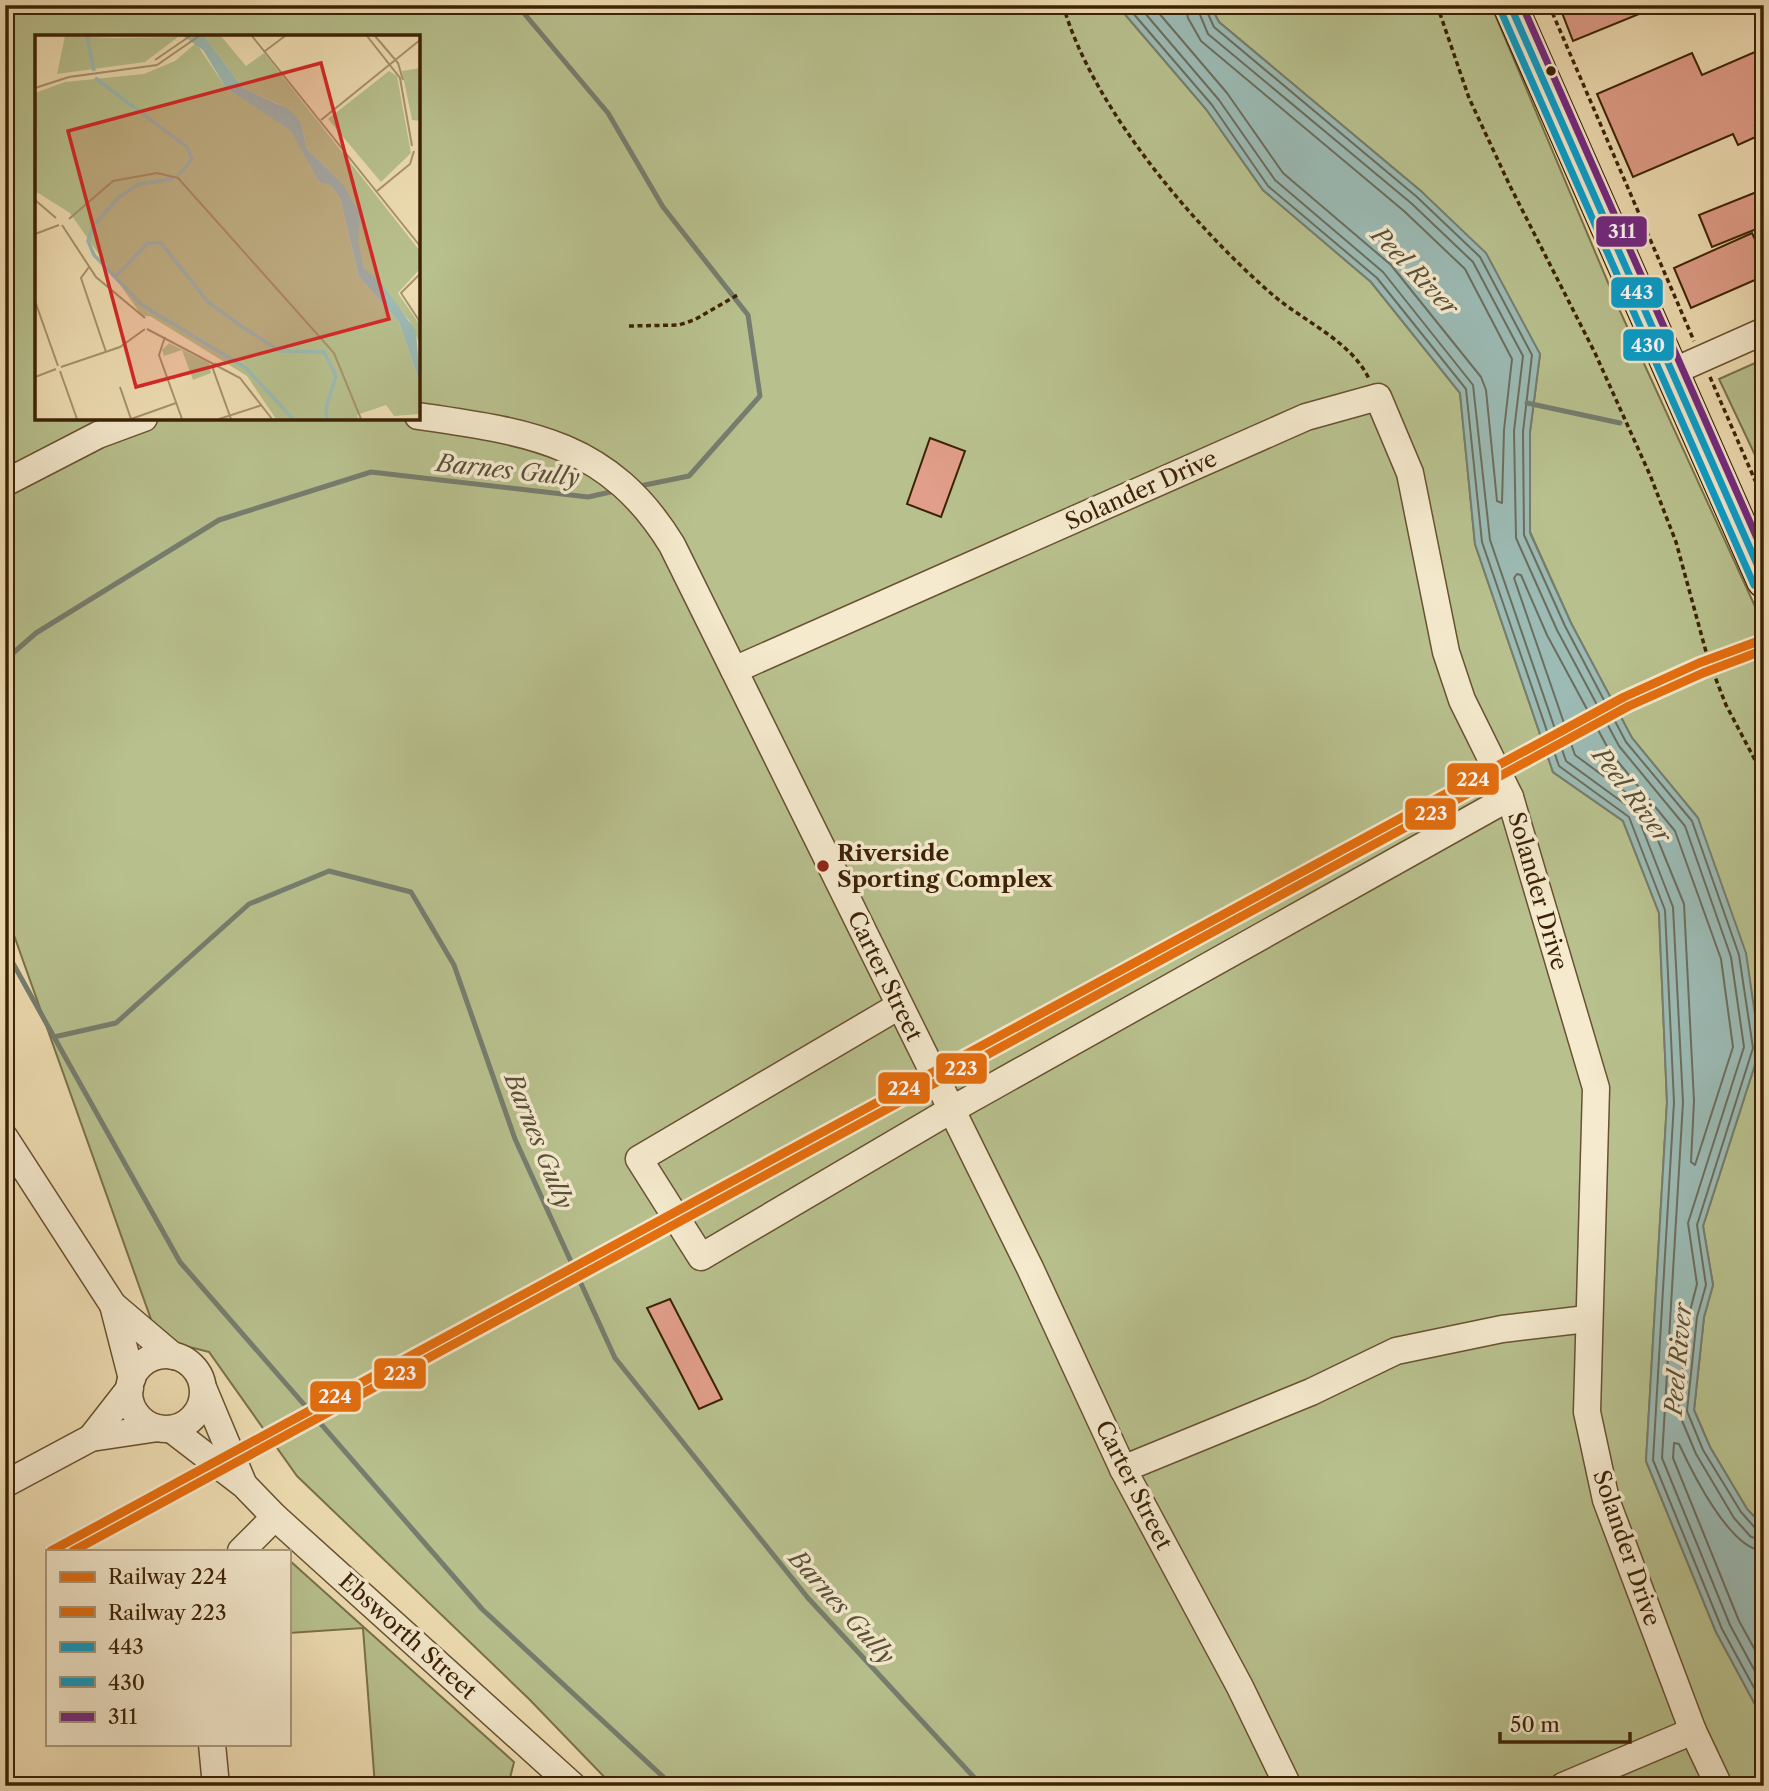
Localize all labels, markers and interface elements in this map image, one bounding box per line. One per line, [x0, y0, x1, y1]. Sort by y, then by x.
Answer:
inset map [35, 35, 420, 420]
unlabelled marker [1544, 64, 1558, 78]
line badge: 311 [1595, 215, 1648, 248]
water label: Peel River [1364, 219, 1466, 323]
text: 311 [1608, 220, 1636, 243]
line badge: 443 [1610, 276, 1664, 309]
text: 443 [1620, 281, 1654, 304]
line badge: 430 [1622, 328, 1675, 362]
text: 430 [1631, 334, 1665, 357]
street label: Solander Drive [1061, 444, 1221, 536]
water label: Barnes Gully [433, 448, 581, 492]
water label: Peel River [1585, 740, 1679, 850]
line badge: 224 [1446, 762, 1500, 796]
text: 224 [1456, 768, 1490, 791]
line badge: 223 [1404, 797, 1457, 831]
text: 223 [1414, 802, 1448, 825]
street label: Solander Drive [1502, 809, 1574, 973]
place label: Riverside Sporting Complex [837, 839, 1054, 893]
marker: Riverside Sporting Complex [815, 858, 831, 874]
street label: Carter Street [841, 906, 929, 1046]
line badge: 223 [935, 1052, 988, 1085]
text: 223 [944, 1057, 978, 1080]
water label: Barnes Gully [498, 1067, 579, 1213]
line badge: 224 [877, 1071, 931, 1105]
text: 224 [887, 1077, 921, 1100]
water label: Peel River [1658, 1300, 1698, 1418]
line badge: 223 [373, 1357, 427, 1390]
text: 223 [383, 1362, 417, 1385]
line badge: 224 [309, 1380, 362, 1413]
text: 224 [318, 1385, 352, 1408]
street label: Carter Street [1089, 1416, 1179, 1554]
street label: Solander Drive [1587, 1466, 1667, 1630]
water label: Barnes Gully [782, 1542, 901, 1670]
legend [46, 1550, 290, 1746]
text: Railway 224 [108, 1564, 227, 1589]
street label: Ebsworth Street [333, 1567, 483, 1705]
text: Railway 223 [108, 1600, 227, 1625]
text: 443 [108, 1634, 144, 1659]
text: 430 [108, 1670, 145, 1695]
scale bar [1500, 1700, 1629, 1744]
text: 311 [108, 1704, 137, 1729]
text: 50 m [1510, 1712, 1560, 1737]

